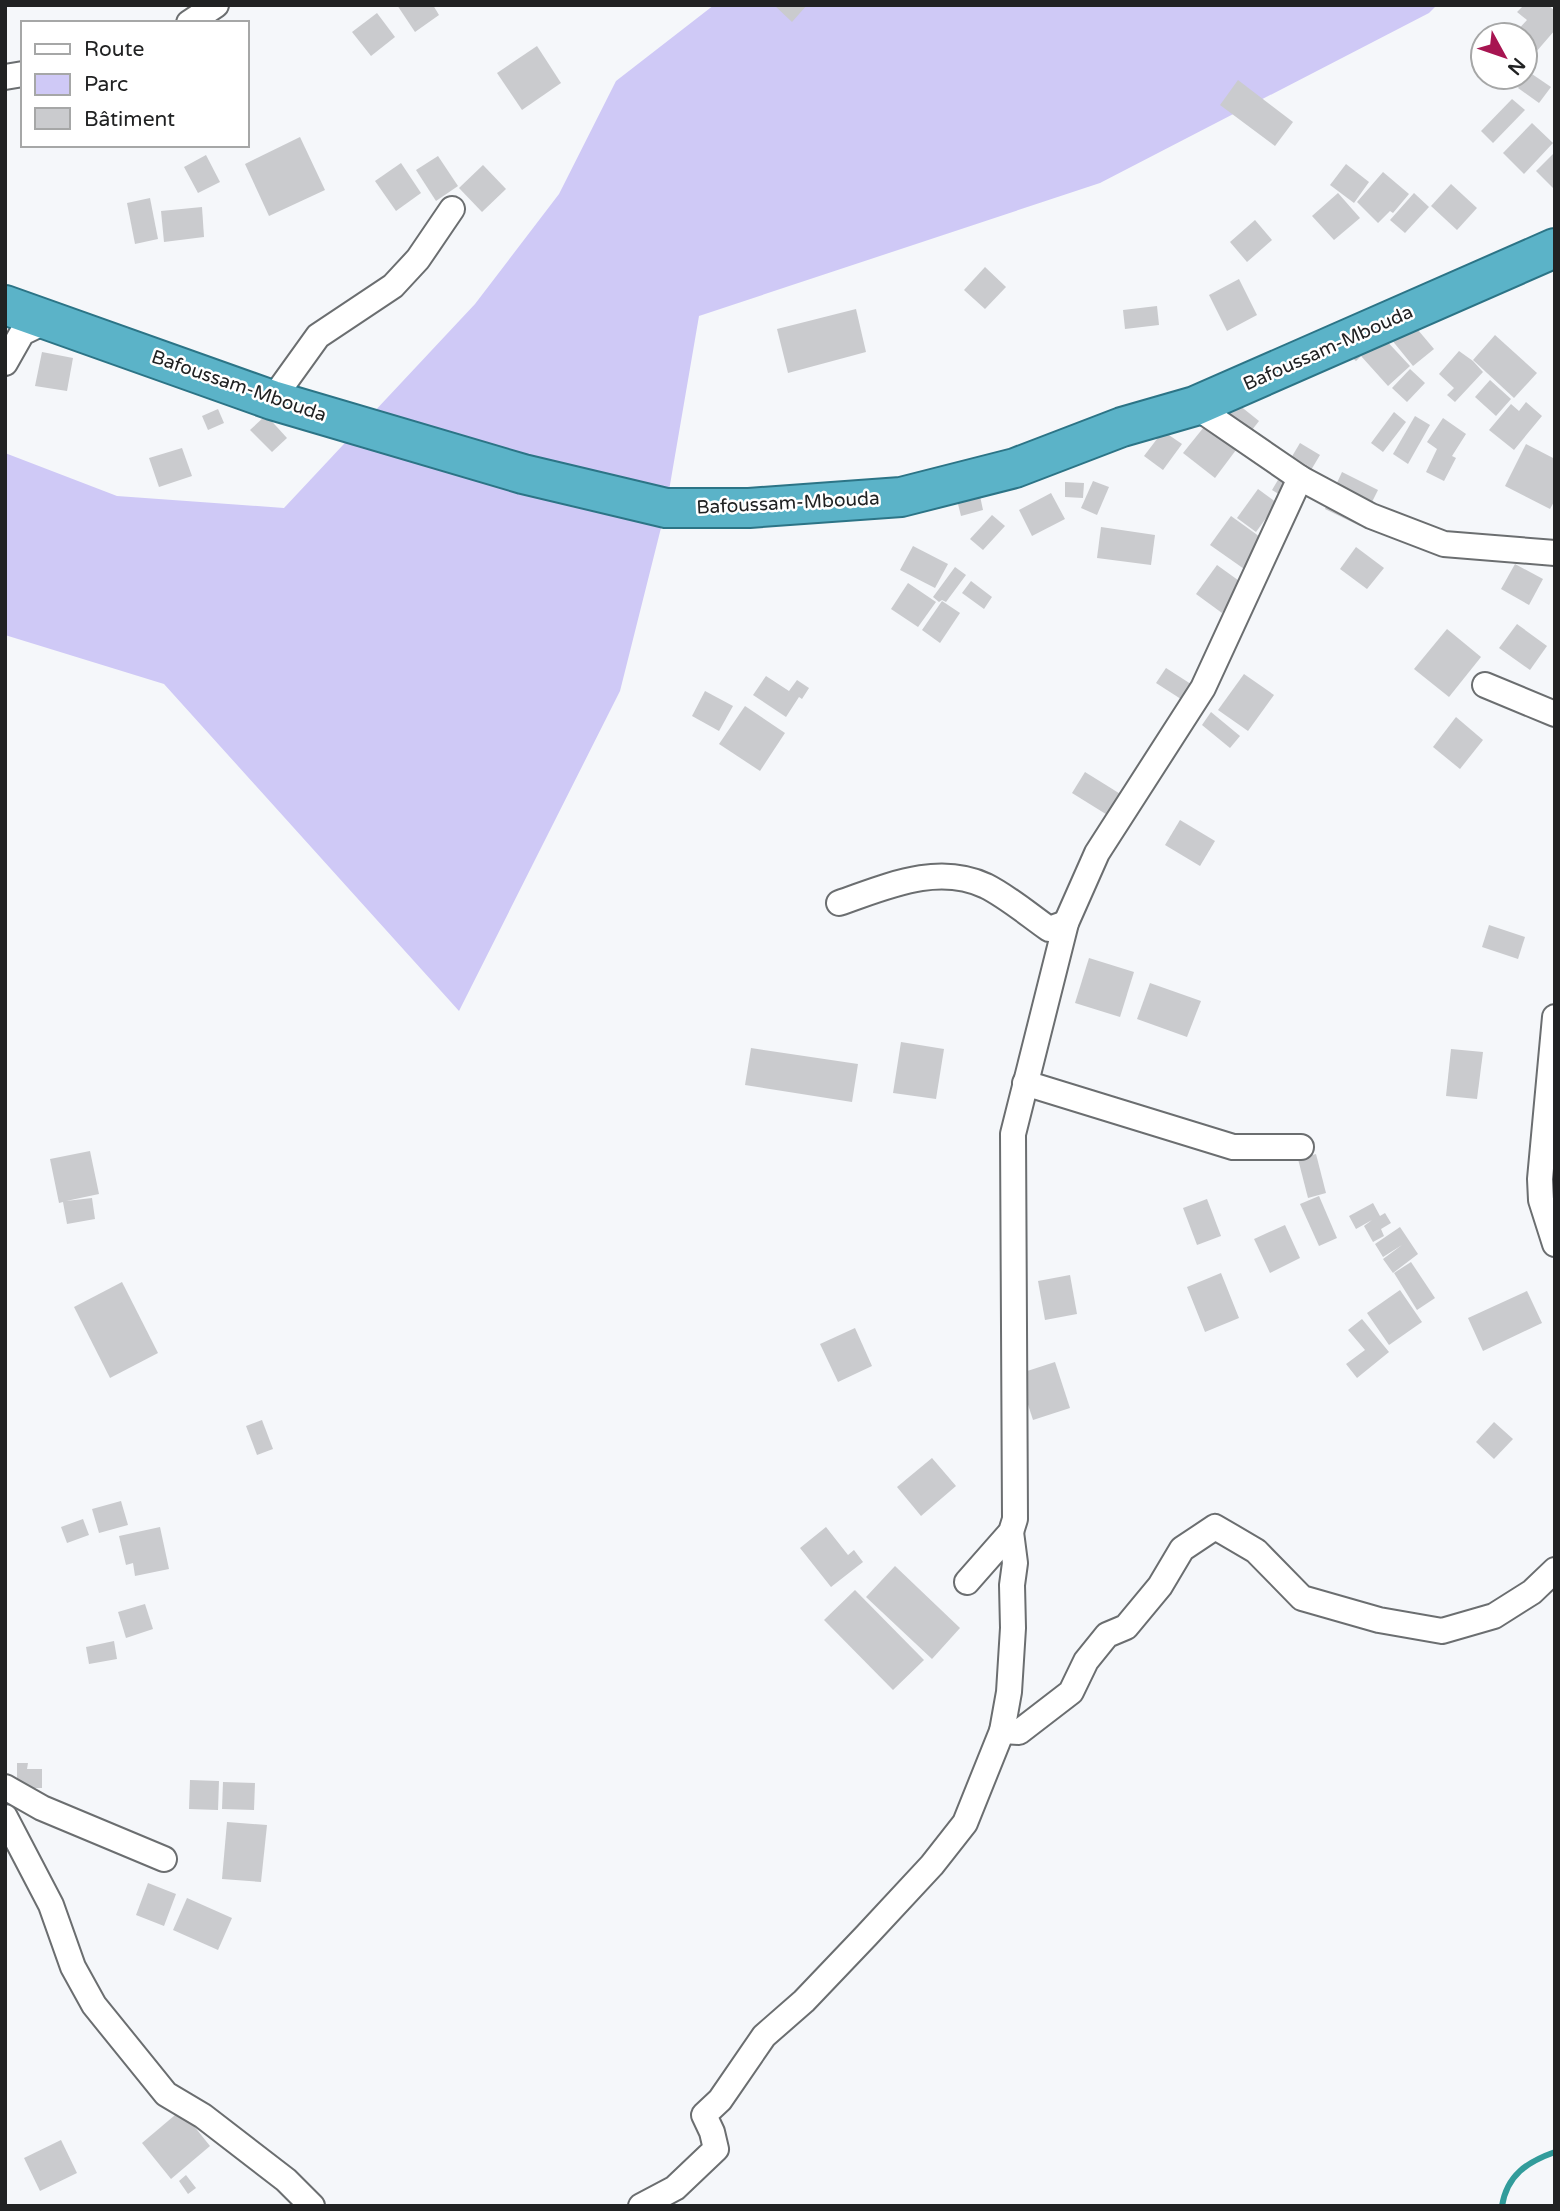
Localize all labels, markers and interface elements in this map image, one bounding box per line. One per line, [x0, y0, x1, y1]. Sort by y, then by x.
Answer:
legend [21, 21, 248, 147]
north arrow [1469, 21, 1539, 91]
text: Route [84, 37, 144, 62]
text: N [1503, 53, 1530, 79]
text: Parc [84, 72, 128, 97]
text: Bâtiment [84, 107, 175, 132]
street label: Bafoussam-Mbouda [1240, 301, 1416, 395]
street label: Bafoussam-Mbouda [149, 346, 329, 426]
street label: Bafoussam-Mbouda [696, 487, 880, 519]

